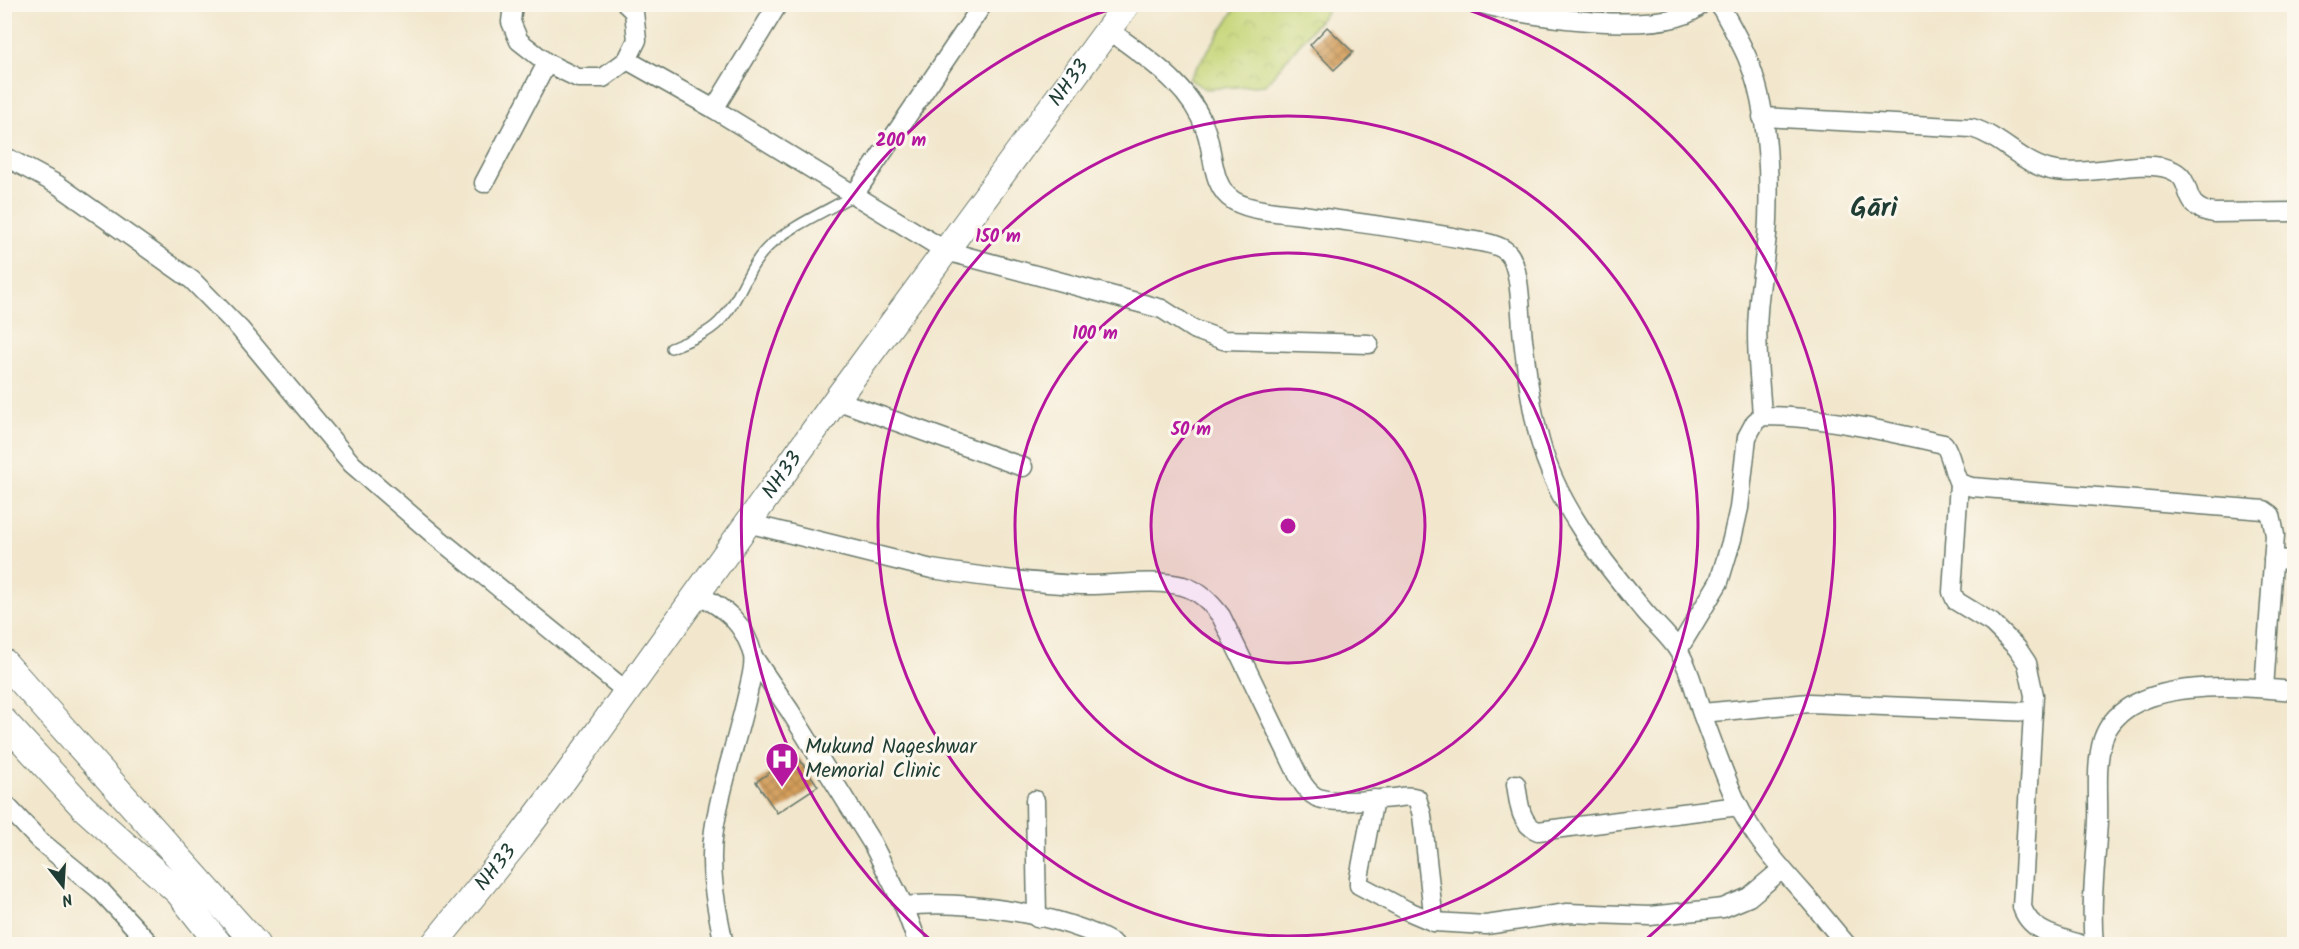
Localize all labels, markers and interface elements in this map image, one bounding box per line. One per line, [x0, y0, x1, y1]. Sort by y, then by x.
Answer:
street label: NH33 [1040, 52, 1098, 114]
text: 200 m [876, 127, 927, 156]
district label: Gāri [1851, 187, 1898, 230]
text: 150 m [975, 223, 1021, 252]
text: 100 m [1072, 320, 1118, 349]
text: 50 m [1170, 416, 1211, 445]
street label: NH33 [753, 444, 811, 506]
centre of rings [1278, 516, 1298, 536]
place label: Mukund Nageshwar Memorial Clinic [805, 731, 977, 788]
hospital icon: Mukund Nageshwar Memorial Clinic [764, 741, 800, 788]
street label: NH33 [466, 837, 525, 899]
north arrow [33, 856, 93, 916]
text: N [58, 885, 75, 912]

